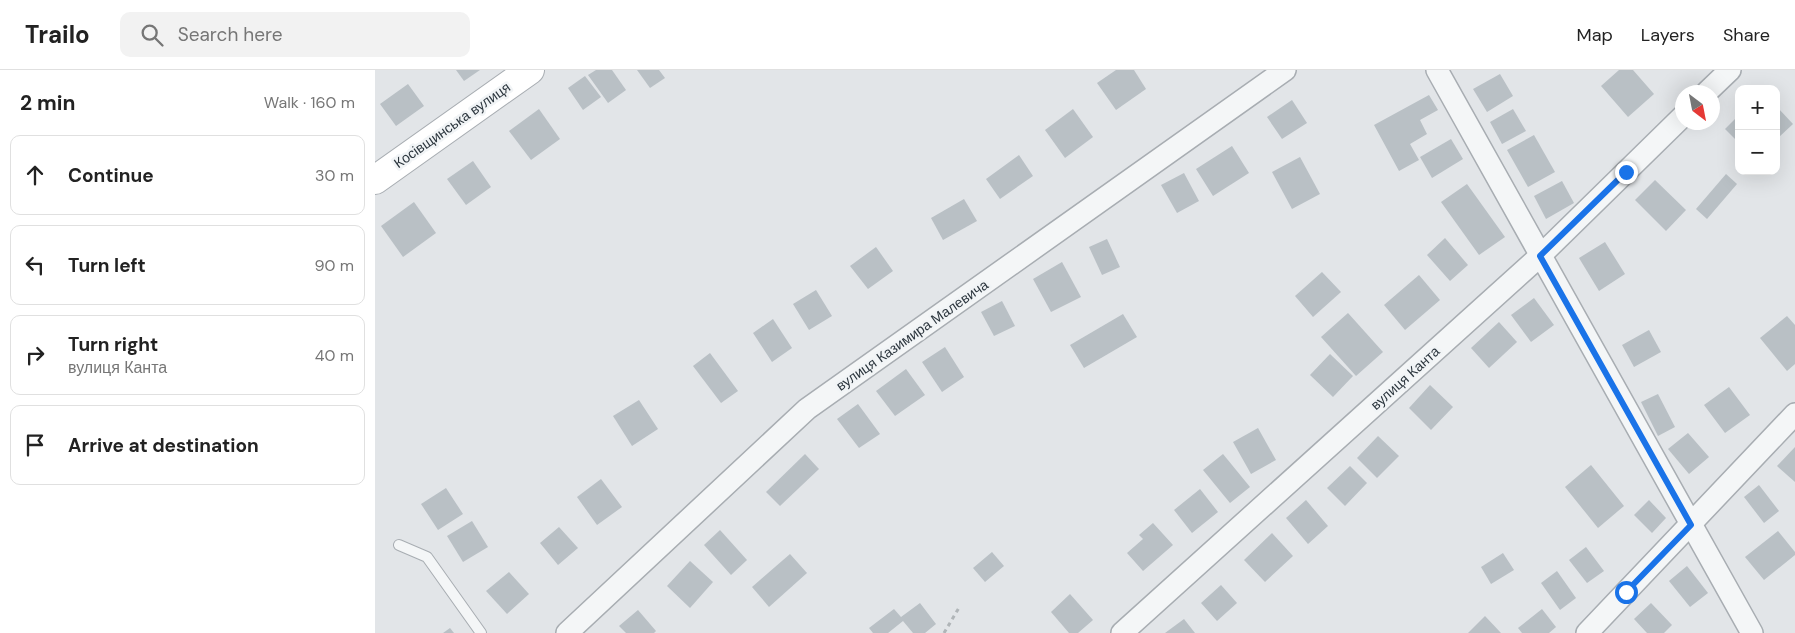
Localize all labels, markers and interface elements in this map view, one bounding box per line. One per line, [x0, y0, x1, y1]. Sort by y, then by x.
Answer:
search box [120, 12, 470, 57]
text: Trailo [25, 19, 90, 50]
icon: search [138, 21, 166, 49]
text: Search here [178, 22, 283, 47]
text: Map [1577, 23, 1613, 47]
text: Layers [1641, 23, 1695, 47]
text: Share [1723, 23, 1770, 47]
street label: Косівщинська вулиця [390, 78, 514, 172]
north arrow [1675, 85, 1720, 130]
map controls [1735, 85, 1780, 175]
button: + [1735, 85, 1780, 130]
text: 2 min [20, 89, 76, 117]
text: Walk · 160 m [264, 92, 355, 113]
button: − [1735, 130, 1780, 175]
icon: ahead [21, 161, 49, 189]
route end [1615, 161, 1638, 184]
text: Continue [68, 163, 154, 188]
text: 30 m [315, 165, 354, 186]
icon: left [21, 251, 49, 279]
text: Turn left [68, 253, 146, 278]
text: 90 m [314, 255, 354, 276]
street label: вулиця Казимира Малевича [832, 275, 992, 395]
text: Turn right [68, 332, 158, 357]
icon: right [21, 341, 49, 369]
street label: вулиця Канта [1367, 342, 1443, 414]
text: 40 m [315, 345, 354, 366]
text: вулиця Канта [68, 357, 167, 378]
icon: arrive [21, 431, 49, 459]
text: Arrive at destination [68, 433, 259, 458]
route start [1615, 581, 1638, 604]

